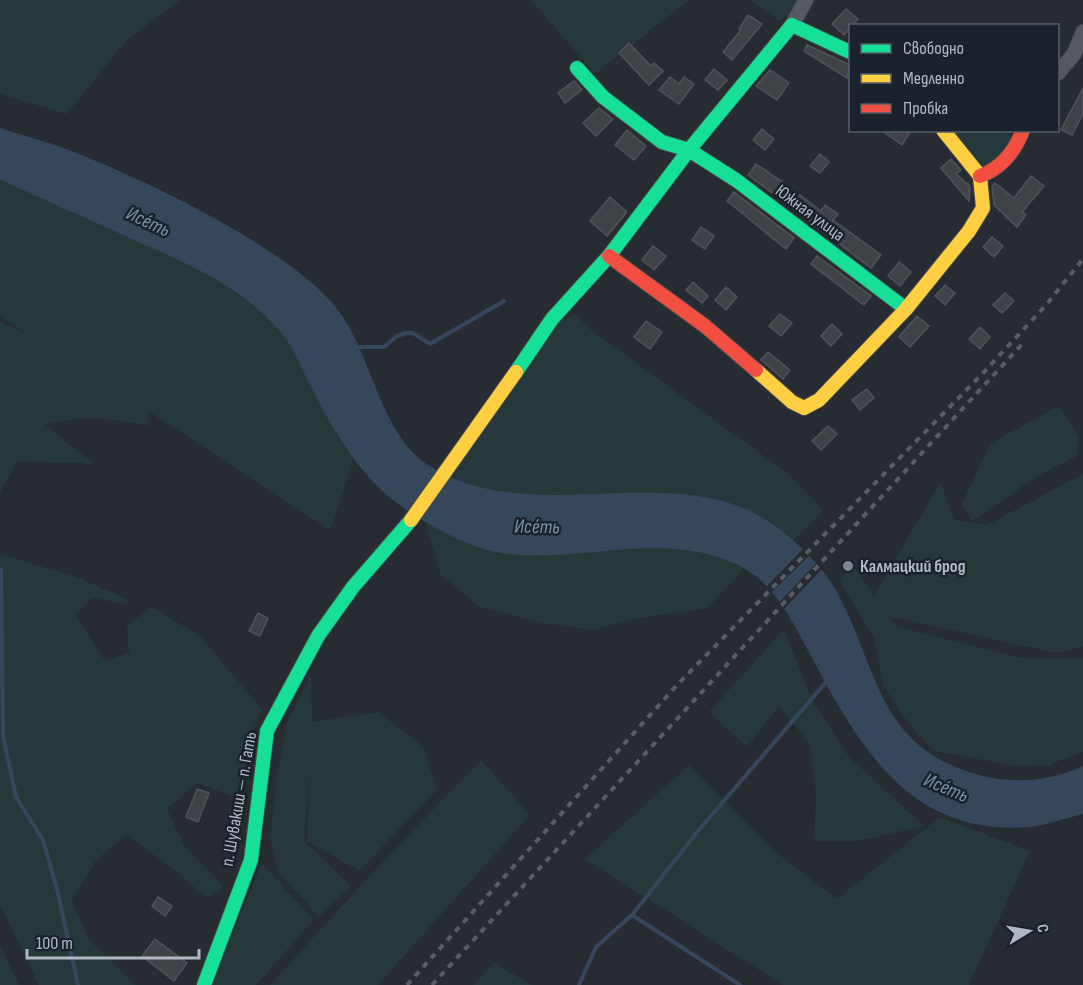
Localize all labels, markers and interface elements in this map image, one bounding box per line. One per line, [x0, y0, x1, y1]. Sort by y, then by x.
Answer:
legend [849, 24, 1059, 132]
text: Свободно [903, 38, 964, 59]
text: Медленно [903, 68, 965, 89]
text: Пробка [903, 98, 948, 119]
street label: Южная улица [771, 180, 849, 246]
water label: Исе́ть [122, 201, 174, 243]
water label: Исе́ть [514, 515, 560, 539]
place label: Калмацкий брод [860, 556, 965, 577]
marker: Калмацкий брод [841, 559, 855, 573]
street label: п. Шувакиш — п. Гать [217, 730, 261, 868]
water label: Исе́ть [920, 768, 972, 808]
north arrow [999, 901, 1059, 961]
scale bar [27, 922, 200, 960]
text: С [1032, 923, 1052, 934]
text: 100 m [36, 933, 73, 954]

